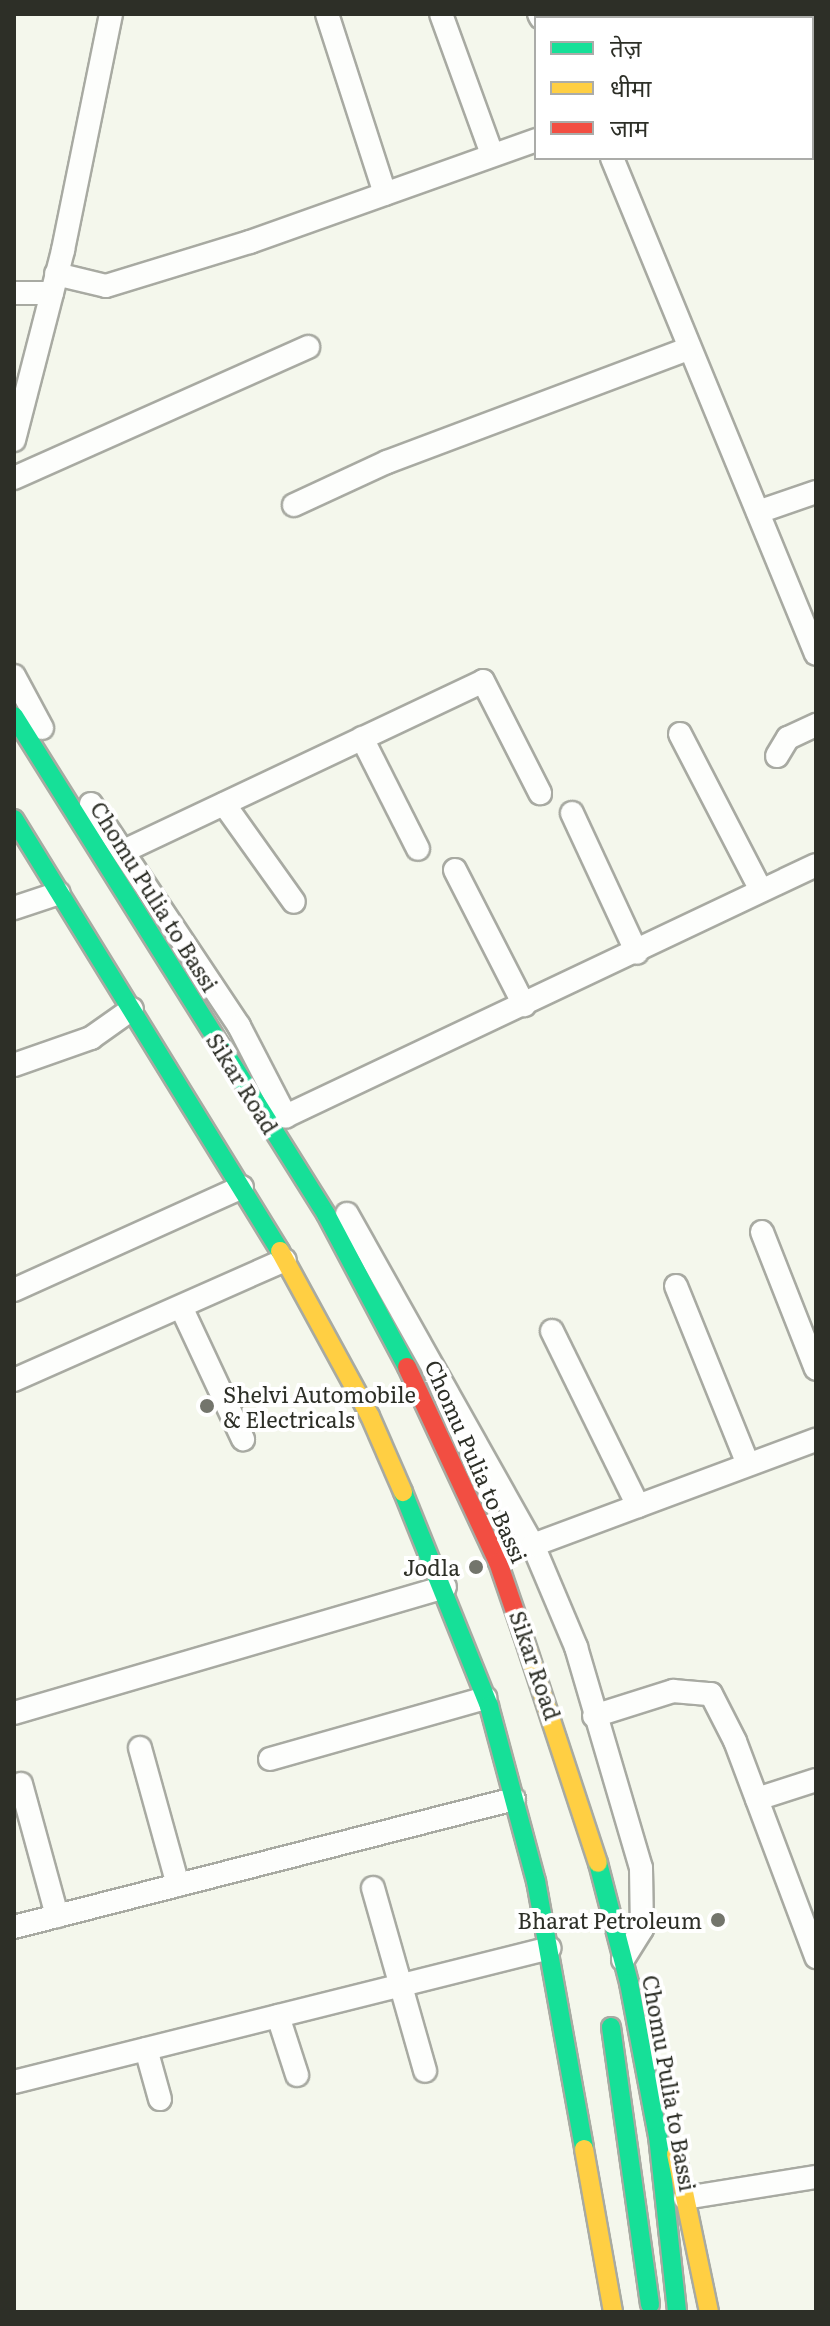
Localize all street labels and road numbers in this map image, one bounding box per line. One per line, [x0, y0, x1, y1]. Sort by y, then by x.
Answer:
street label: Chomu Pulia to Bassi [86, 796, 224, 996]
street label: Sikar Road [202, 1028, 284, 1138]
street label: Chomu Pulia to Bassi [420, 1356, 534, 1566]
street label: Sikar Road [505, 1607, 567, 1723]
street label: Chomu Pulia to Bassi [638, 1973, 702, 2193]

